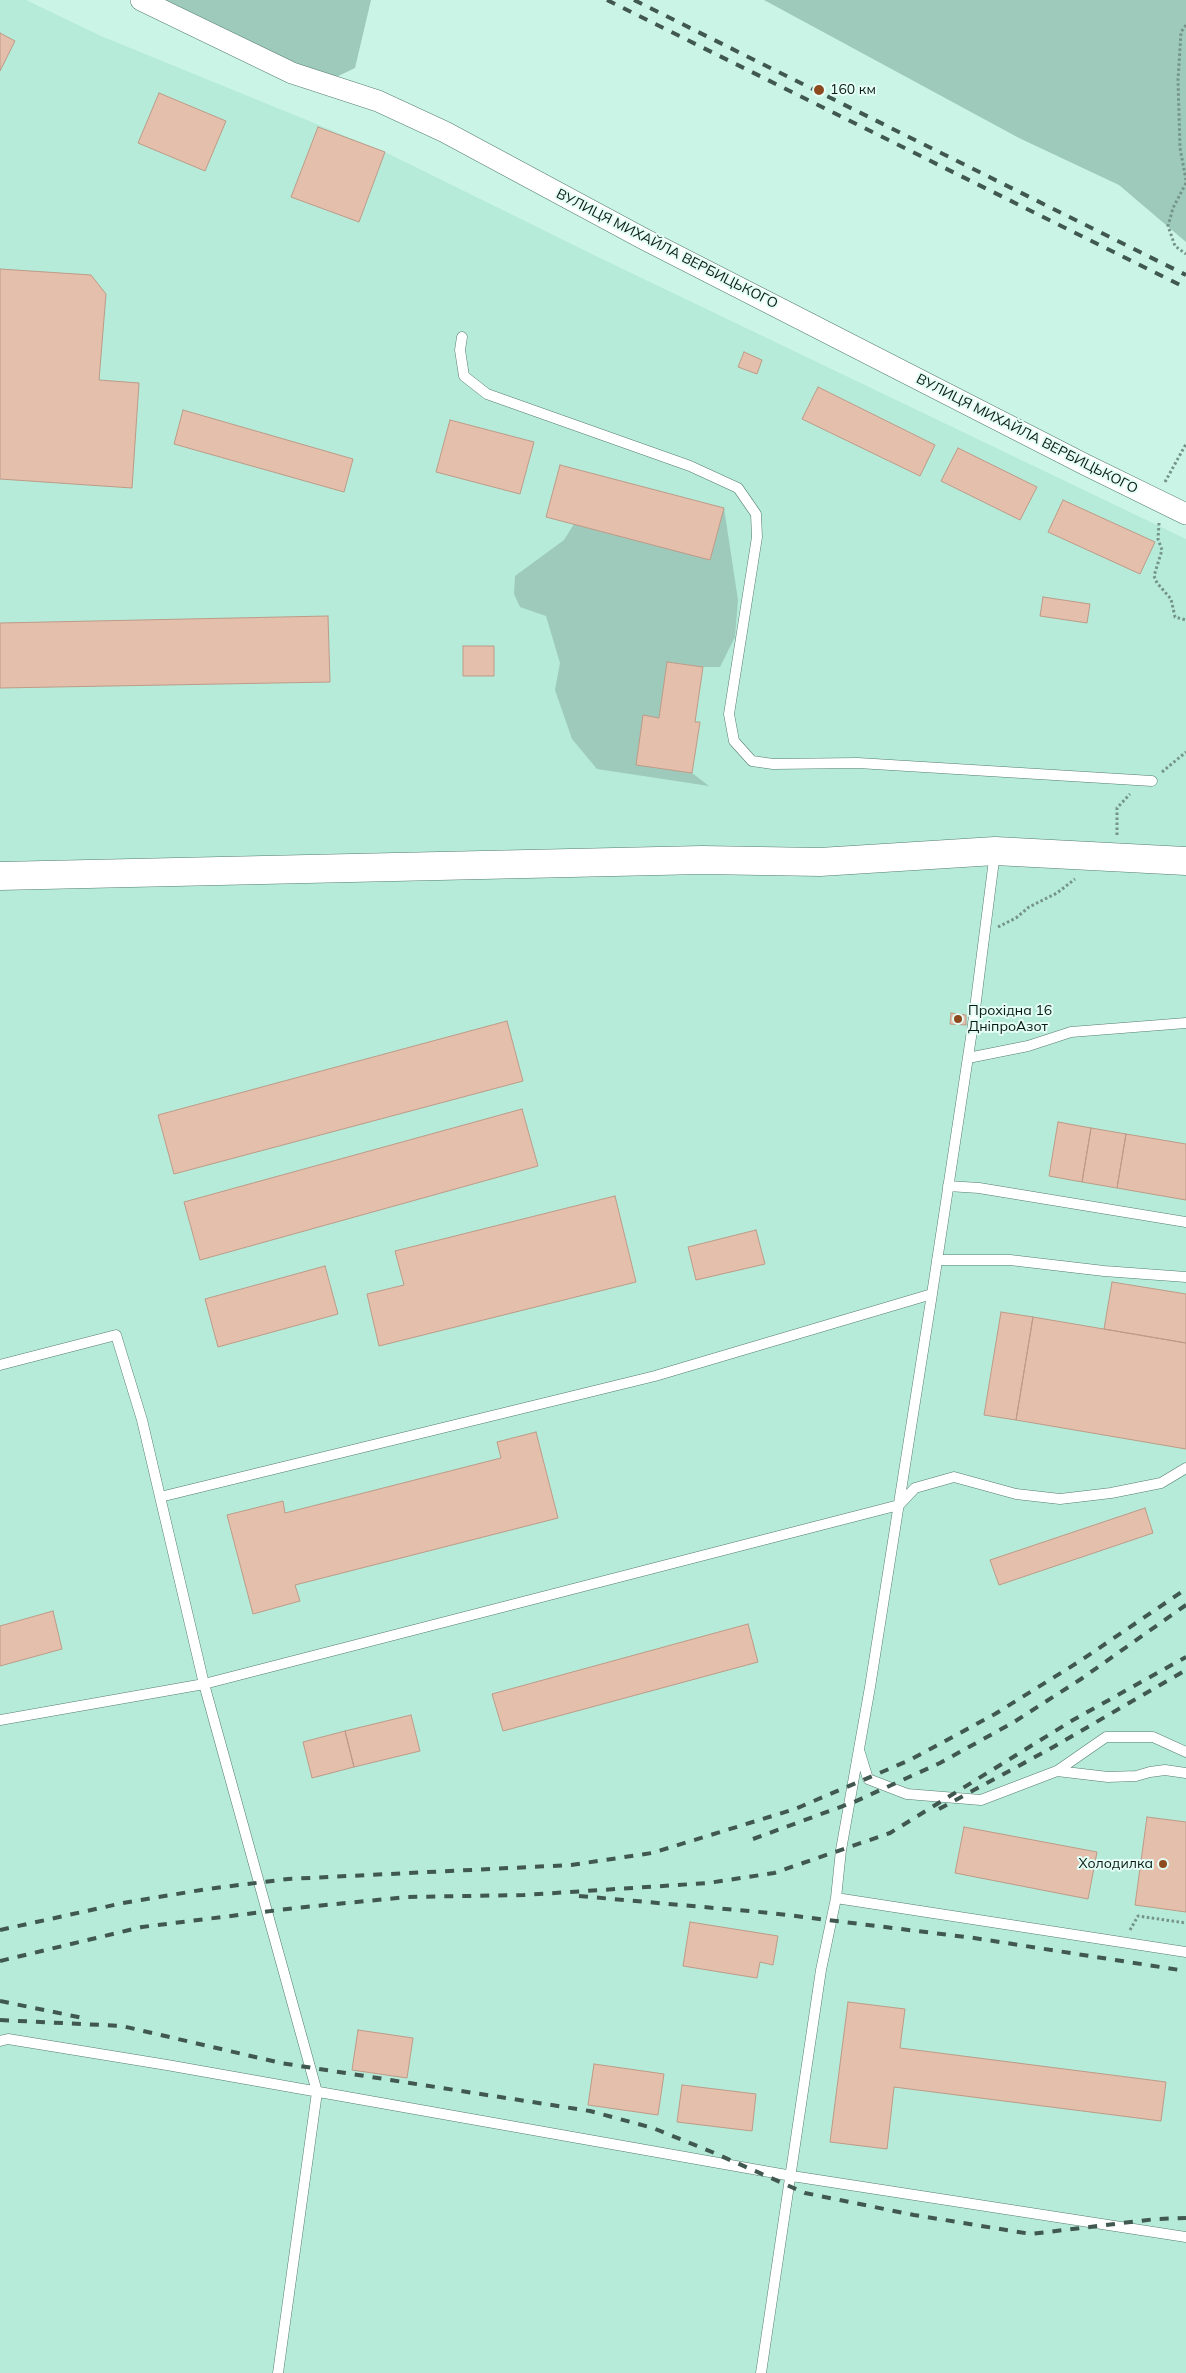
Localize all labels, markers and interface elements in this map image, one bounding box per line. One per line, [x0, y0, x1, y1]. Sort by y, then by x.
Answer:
place label: 160 км [830, 82, 876, 98]
marker: 160 км [812, 83, 826, 97]
street label: ВУЛИЦЯ МИХАЙЛА ВЕРБИЦЬКОГО [553, 186, 781, 312]
street label: ВУЛИЦЯ МИХАЙЛА ВЕРБИЦЬКОГО [913, 371, 1141, 497]
place label: Прохідна 16 ДніпроАзот [968, 1003, 1052, 1036]
marker: Прохідна 16 ДніпроАзот [952, 1013, 964, 1025]
place label: Холодилка [1078, 1856, 1153, 1872]
marker: Холодилка [1157, 1858, 1169, 1870]

